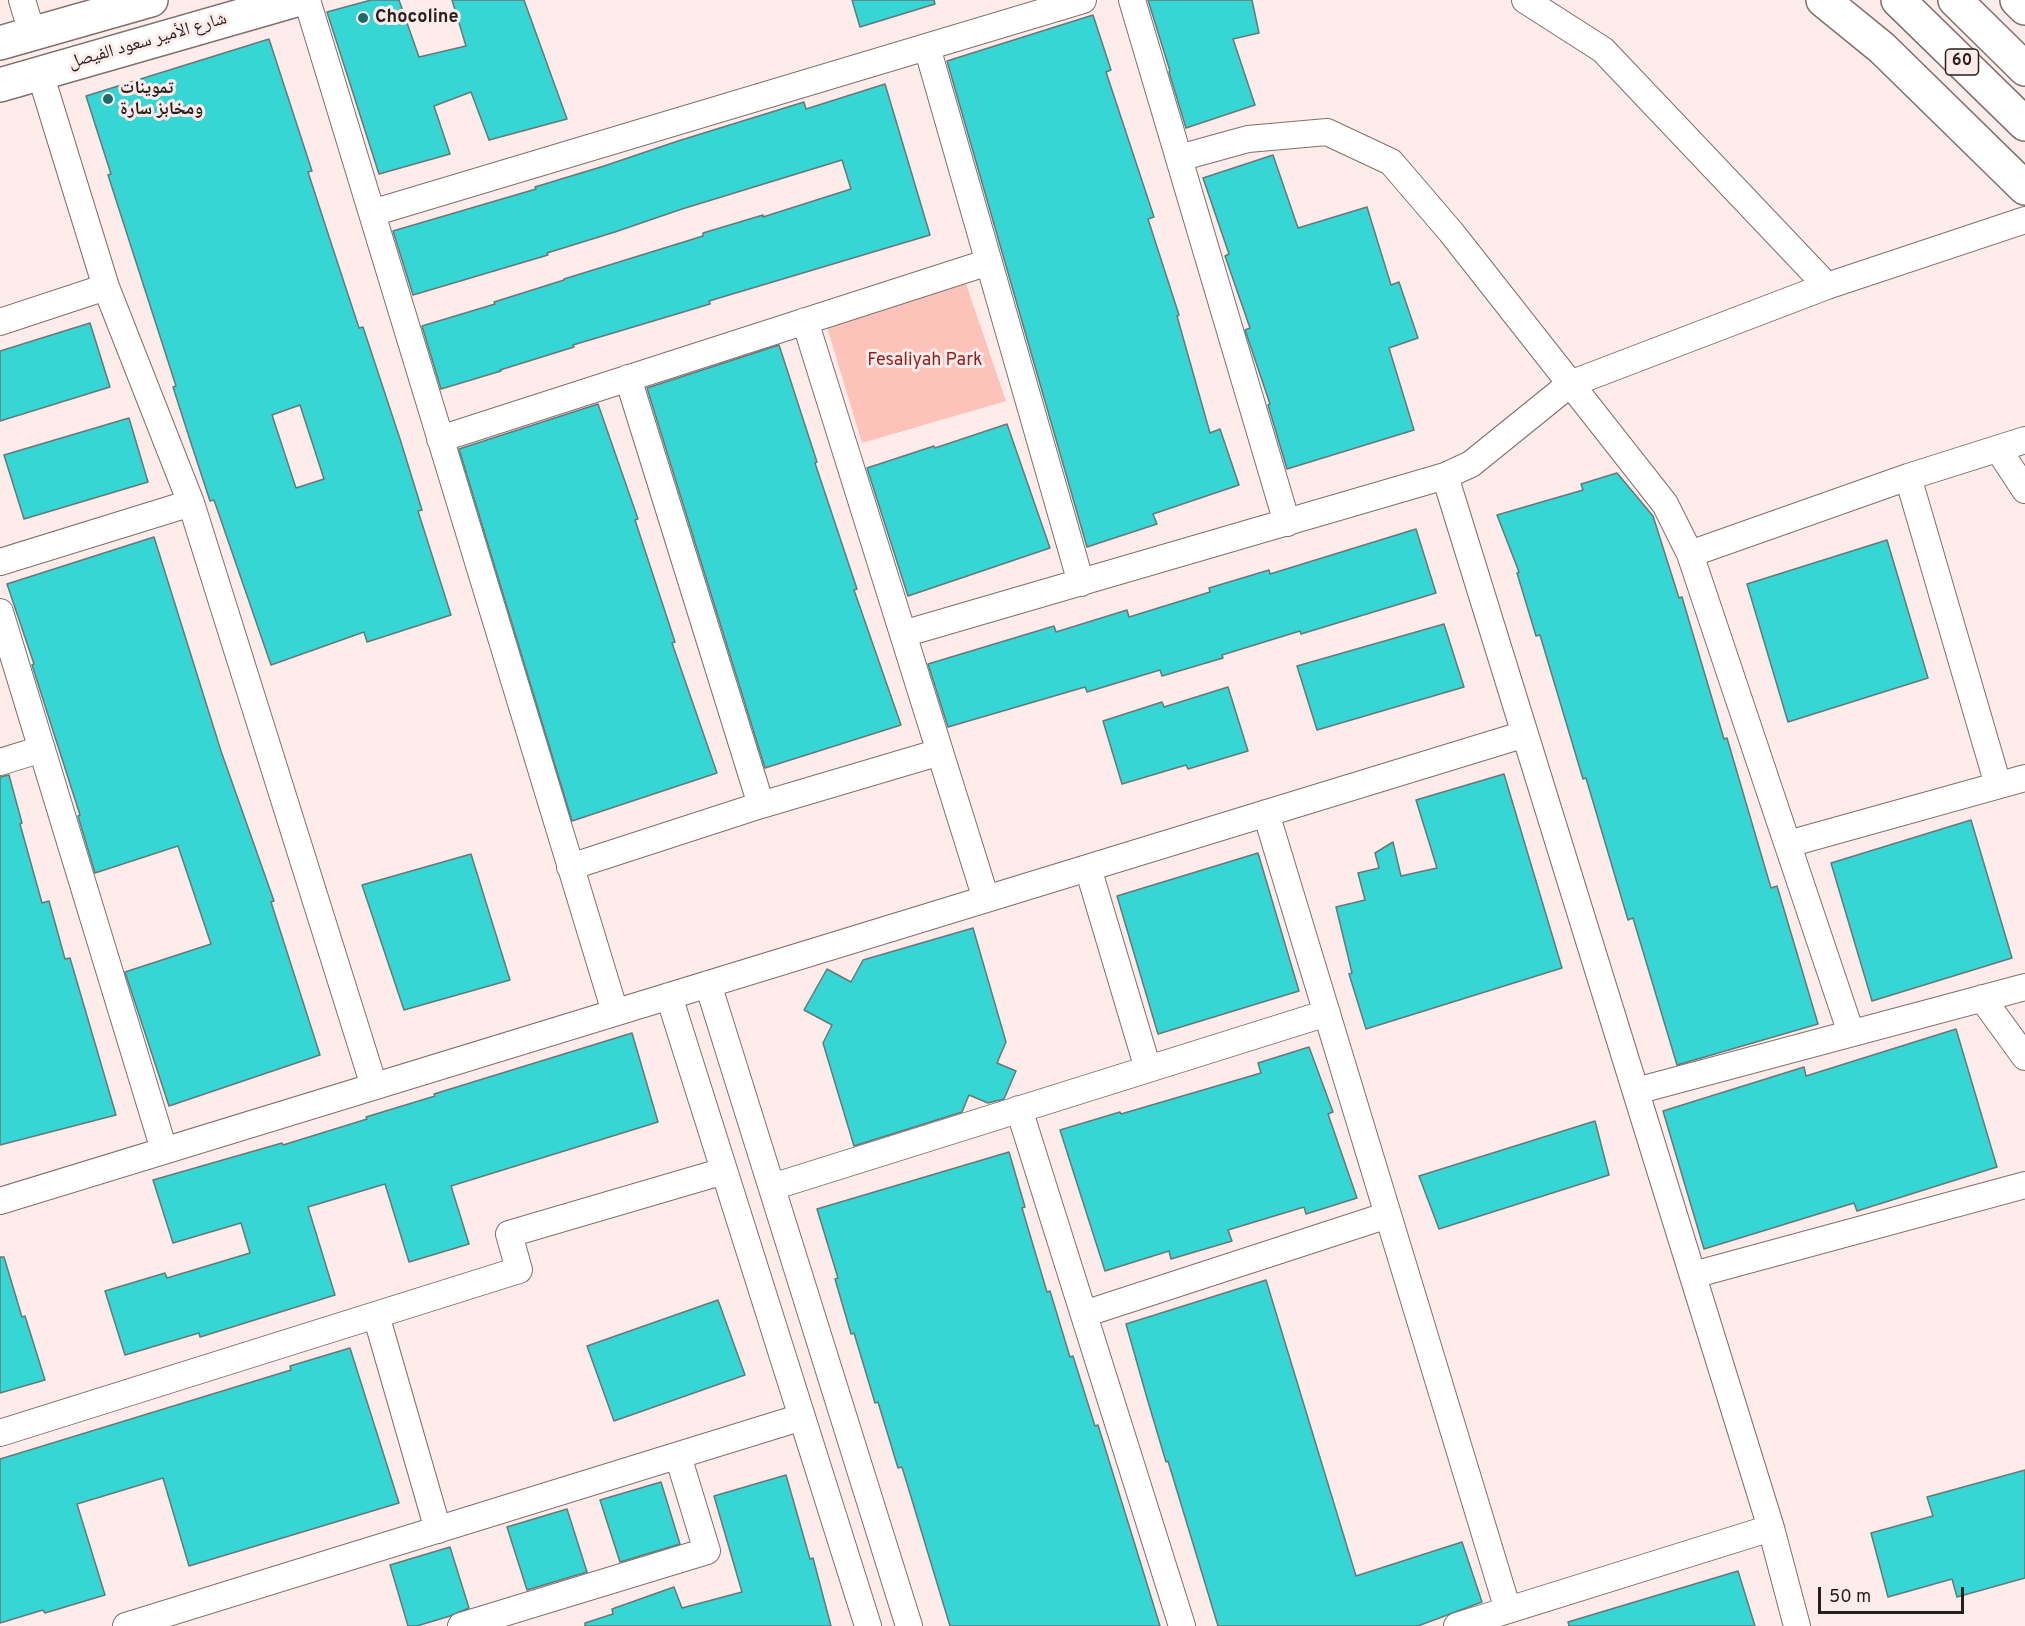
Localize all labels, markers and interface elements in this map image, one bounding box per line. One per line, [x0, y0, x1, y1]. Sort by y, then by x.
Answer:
place label: Chocoline [375, 7, 459, 29]
street label: شارع الأمير سعود الفيصل [66, 9, 230, 75]
marker: Chocoline [356, 11, 370, 25]
road number: 60 [1946, 49, 1978, 75]
place label: تموينات ومخابز سارة [120, 78, 203, 121]
marker: تموينات ومخابز سارة [101, 92, 115, 106]
park label: Fesaliyah Park [867, 350, 983, 372]
scale bar [1821, 1575, 1966, 1613]
text: 50 m [1829, 1586, 1871, 1609]

